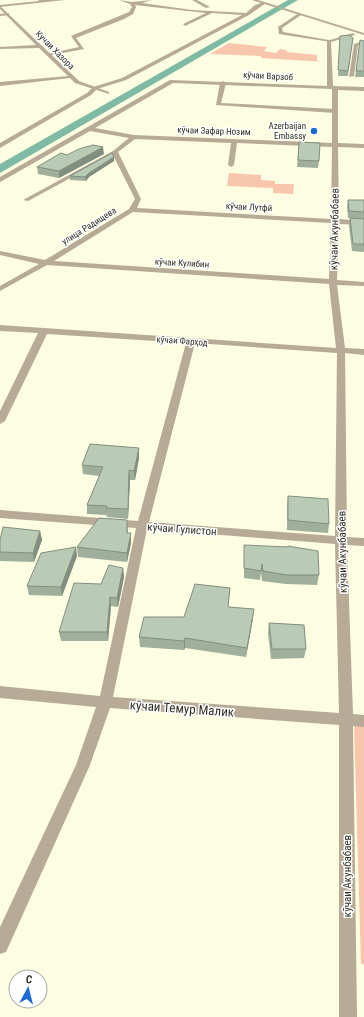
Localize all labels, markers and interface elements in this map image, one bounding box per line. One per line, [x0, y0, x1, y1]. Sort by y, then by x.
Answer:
street label: Кучаи Хазора [34, 29, 76, 71]
street label: кӯчаи Варзоб [243, 70, 294, 82]
place label: Azerbaijan Embassy [268, 121, 306, 141]
street label: кӯчаи Зафар Нозим [177, 125, 251, 137]
marker: Azerbaijan Embassy [309, 126, 319, 136]
street label: кӯчаи Акунбабаев [327, 188, 342, 270]
street label: кӯчаи Лутфӣ [226, 201, 272, 213]
street label: улица Радищева [60, 205, 118, 247]
street label: кӯчаи Кулибин [155, 257, 209, 269]
street label: кӯчаи Фарҳод [156, 334, 208, 348]
street label: кӯчаи Акунбабаев [335, 511, 350, 593]
street label: кӯчаи Гулистон [147, 521, 217, 538]
street label: кӯчаи Темур Малик [129, 697, 235, 720]
street label: кӯчаи Акунбабаев [341, 835, 354, 917]
north arrow [8, 969, 48, 1009]
text: С [25, 973, 33, 986]

